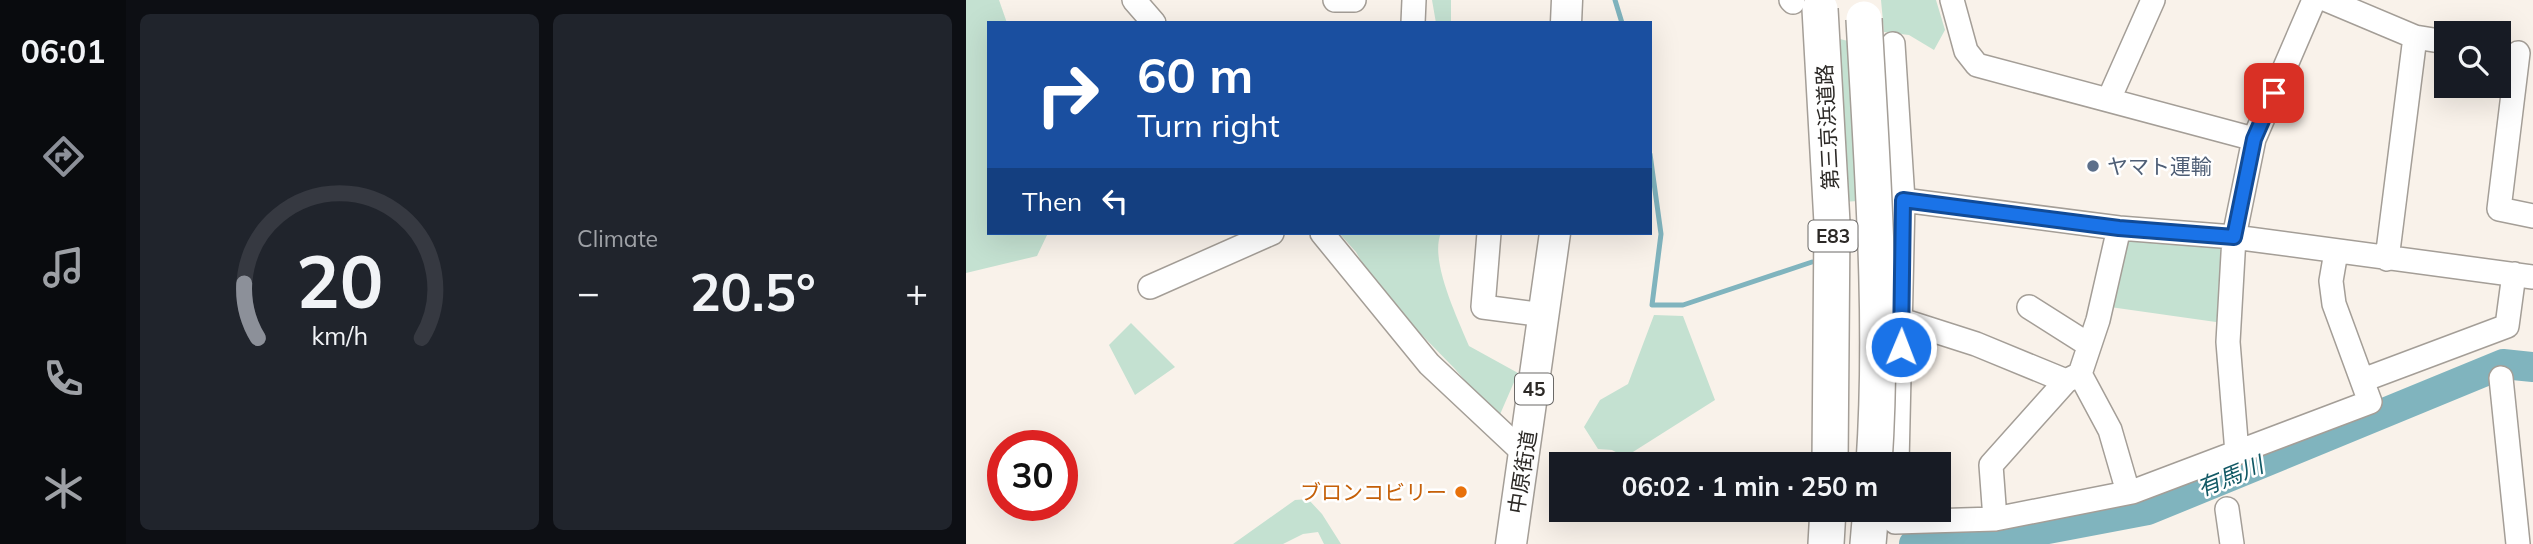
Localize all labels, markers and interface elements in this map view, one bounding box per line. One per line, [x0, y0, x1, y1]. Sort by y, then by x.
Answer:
map controls [2434, 21, 2511, 98]
button: search [2434, 21, 2511, 98]
text: 06:01 [21, 31, 105, 71]
text: 60 m [1137, 44, 1253, 105]
icon: right [1022, 49, 1113, 140]
street label: 第三京浜道路 [1811, 63, 1843, 191]
pin [2244, 63, 2304, 123]
icon: arrive [2255, 74, 2293, 112]
text: Turn right [1137, 105, 1280, 145]
icon: directions [39, 132, 88, 181]
place label: ヤマト運輸 [2107, 153, 2212, 179]
marker: ヤマト運輸 [2085, 158, 2101, 174]
icon: left [1096, 182, 1134, 220]
text: Then [1022, 185, 1082, 218]
road number: E83 [1808, 220, 1858, 252]
text: Climate [577, 224, 658, 253]
text: 20 [296, 235, 383, 326]
icon: music [39, 243, 88, 292]
text: 20.5° [689, 259, 816, 324]
text: − [577, 268, 600, 316]
text: + [905, 268, 928, 316]
position arrow [1864, 310, 1938, 384]
text: km/h [311, 320, 368, 351]
icon: phone [39, 354, 88, 403]
road number: 45 [1515, 374, 1553, 404]
street label: 中原街道 [1503, 428, 1541, 516]
speed limit sign: 30 [987, 430, 1078, 521]
water label: 有馬川 [2193, 449, 2270, 502]
icon: climate [39, 464, 88, 513]
text: 06:02 · 1 min · 250 m [1622, 470, 1878, 503]
place label: ブロンコビリー [1300, 479, 1447, 505]
marker: ブロンコビリー [1453, 484, 1469, 500]

